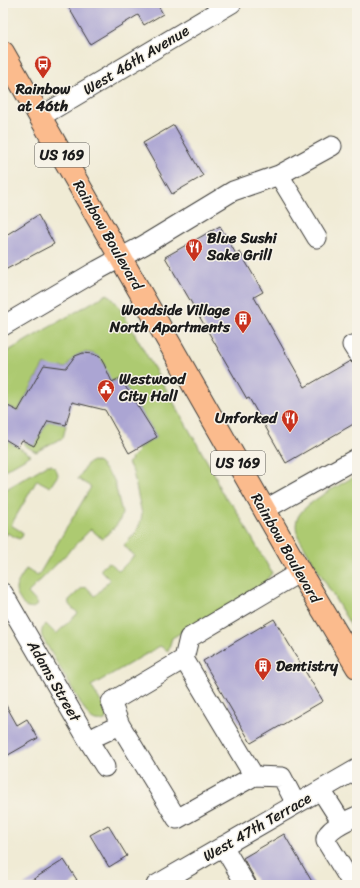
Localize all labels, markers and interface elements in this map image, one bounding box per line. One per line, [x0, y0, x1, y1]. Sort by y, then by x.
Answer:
street label: West 46th Avenue [78, 18, 194, 102]
bus stop icon: Rainbow at 46th [33, 54, 53, 79]
place label: Rainbow at 46th [15, 76, 71, 119]
road number: US 169 [35, 143, 89, 167]
street label: Rainbow Boulevard [66, 175, 151, 296]
place label: Blue Sushi Sake Grill [206, 225, 278, 268]
restaurant icon: Blue Sushi Sake Grill [184, 237, 204, 262]
place label: Woodside Village North Apartments [109, 297, 231, 340]
building icon: Woodside Village North Apartments [233, 309, 253, 334]
place label: Westwood City Hall [118, 366, 187, 409]
public building icon: Westwood City Hall [96, 378, 116, 403]
place label: Unforked [215, 405, 278, 431]
restaurant icon: Unforked [280, 408, 300, 433]
road number: US 169 [211, 451, 265, 475]
street label: Rainbow Boulevard [244, 488, 329, 609]
street label: Adams Street [20, 634, 88, 727]
place label: Dentistry [276, 653, 338, 679]
building icon: Dentistry [253, 656, 273, 681]
street label: West 47th Terrace [198, 785, 316, 869]

